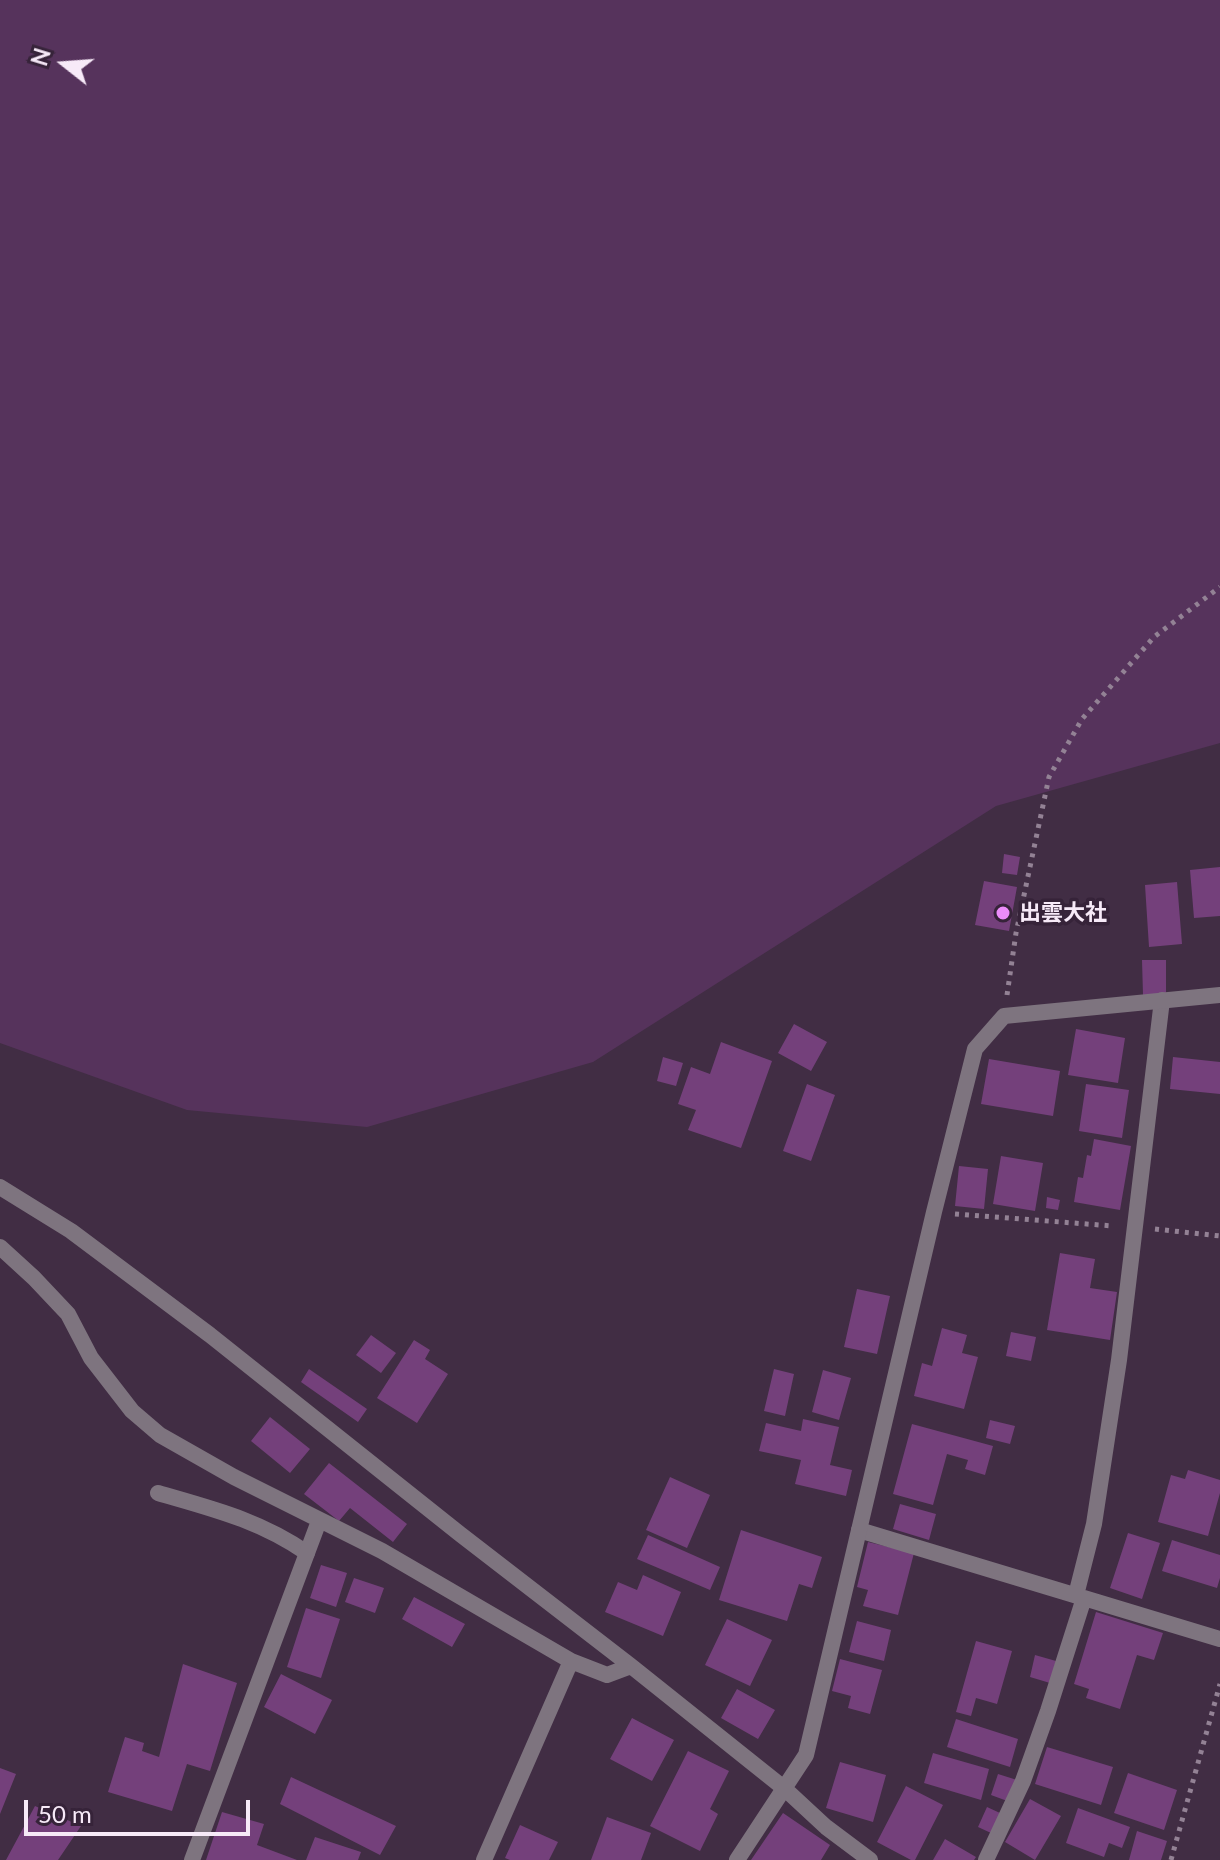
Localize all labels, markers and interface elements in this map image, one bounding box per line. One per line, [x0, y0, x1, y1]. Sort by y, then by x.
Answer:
north arrow [24, 24, 104, 104]
text: N [25, 45, 56, 69]
place label: 出雲大社 [1019, 900, 1107, 926]
marker: 出雲大社 [994, 904, 1012, 922]
scale bar [28, 1784, 254, 1834]
text: 50 m [38, 1799, 92, 1828]

